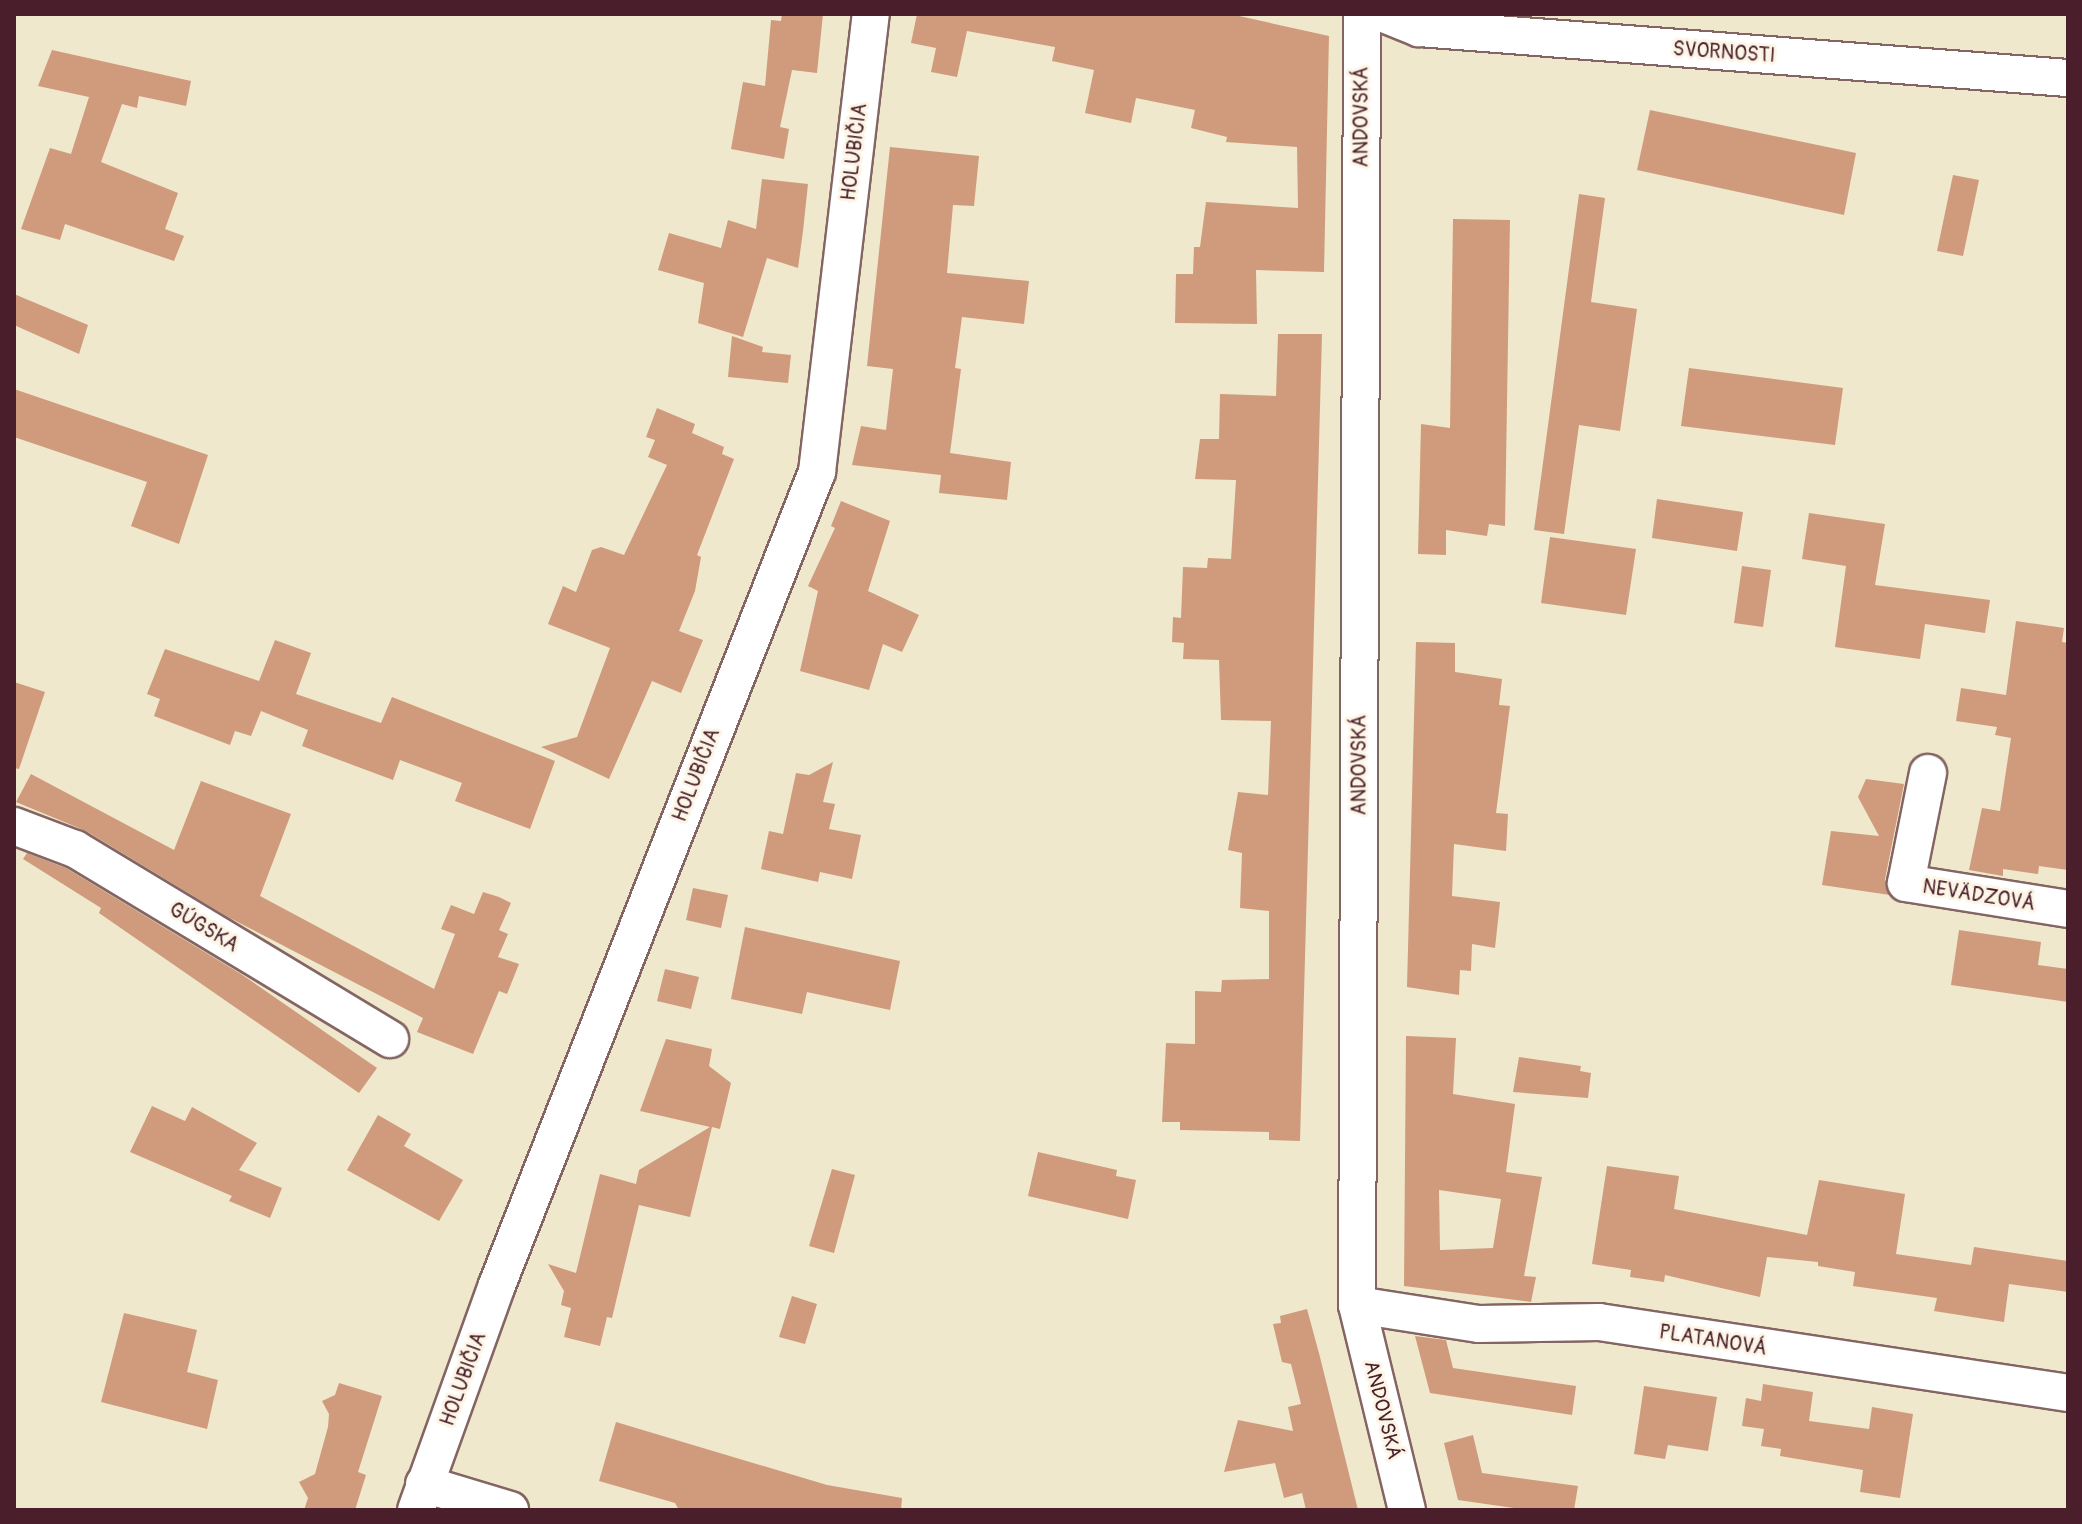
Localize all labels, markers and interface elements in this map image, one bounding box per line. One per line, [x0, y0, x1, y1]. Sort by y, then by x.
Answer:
street label: SVORNOSTI [1672, 36, 1776, 68]
street label: ANDOVSKÁ [1349, 67, 1373, 167]
street label: HOLUBIČIA [836, 102, 872, 202]
street label: ANDOVSKÁ [1347, 715, 1371, 815]
street label: HOLUBIČIA [667, 725, 725, 825]
street label: NEVÄDZOVÁ [1921, 874, 2037, 916]
street label: GÚGSKA [165, 897, 243, 957]
street label: PLATANOVÁ [1657, 1320, 1769, 1360]
street label: HOLUBIČIA [435, 1329, 491, 1429]
street label: ANDOVSKÁ [1359, 1358, 1407, 1462]

